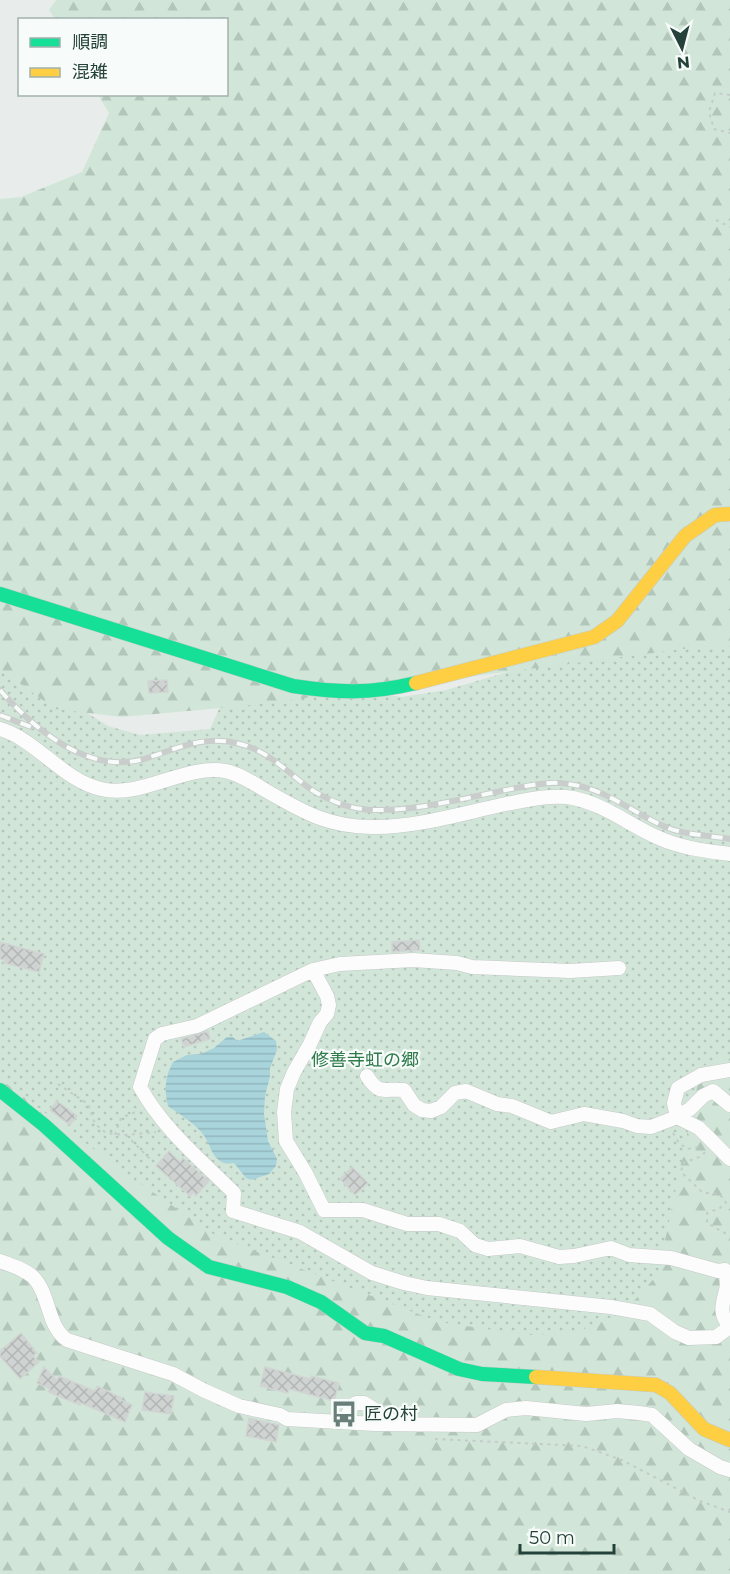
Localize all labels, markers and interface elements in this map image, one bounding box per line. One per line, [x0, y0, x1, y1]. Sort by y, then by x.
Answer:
legend [18, 18, 228, 96]
north arrow [652, 18, 712, 78]
text: 順調 [72, 31, 108, 53]
text: N [676, 52, 691, 73]
text: 混雑 [72, 61, 108, 83]
park label: 修善寺虹の郷 [311, 1049, 419, 1071]
bus stop icon: 匠の村 [329, 1399, 359, 1429]
place label: 匠の村 [364, 1403, 418, 1425]
scale bar [520, 1517, 614, 1555]
text: 50 m [529, 1527, 575, 1549]

